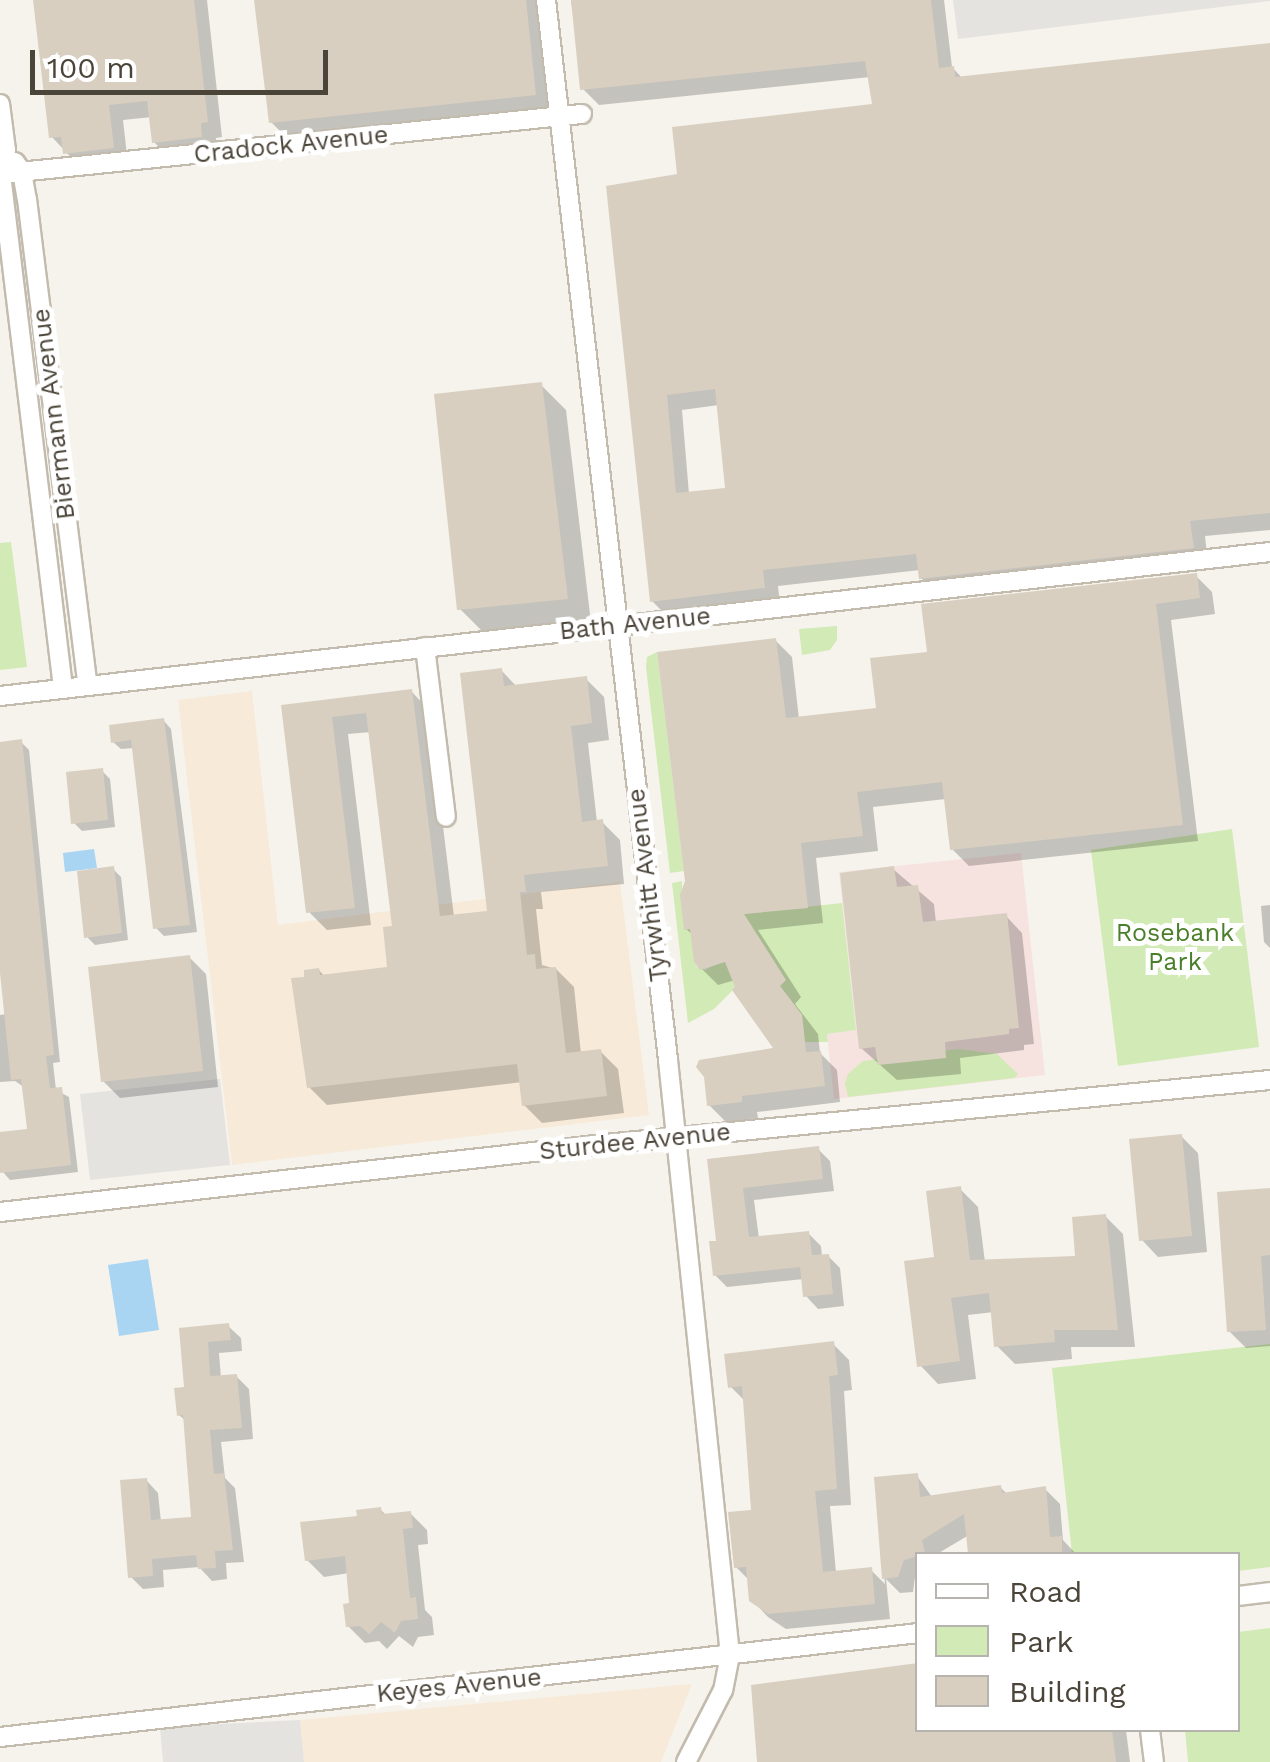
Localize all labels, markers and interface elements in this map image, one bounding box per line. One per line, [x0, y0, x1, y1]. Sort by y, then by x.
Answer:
scale bar [35, 30, 332, 92]
text: 100 m [47, 50, 135, 85]
street label: Cradock Avenue [191, 120, 391, 170]
street label: Biermann Avenue [26, 306, 82, 522]
street label: Bath Avenue [557, 601, 713, 647]
street label: Tyrwhitt Avenue [621, 786, 675, 984]
park label: Rosebank Park [1116, 919, 1234, 978]
street label: Sturdee Avenue [537, 1117, 733, 1167]
legend [915, 1552, 1240, 1732]
text: Road [1009, 1574, 1082, 1609]
text: Park [1009, 1624, 1074, 1659]
street label: Keyes Avenue [375, 1662, 543, 1710]
text: Building [1009, 1674, 1126, 1709]

